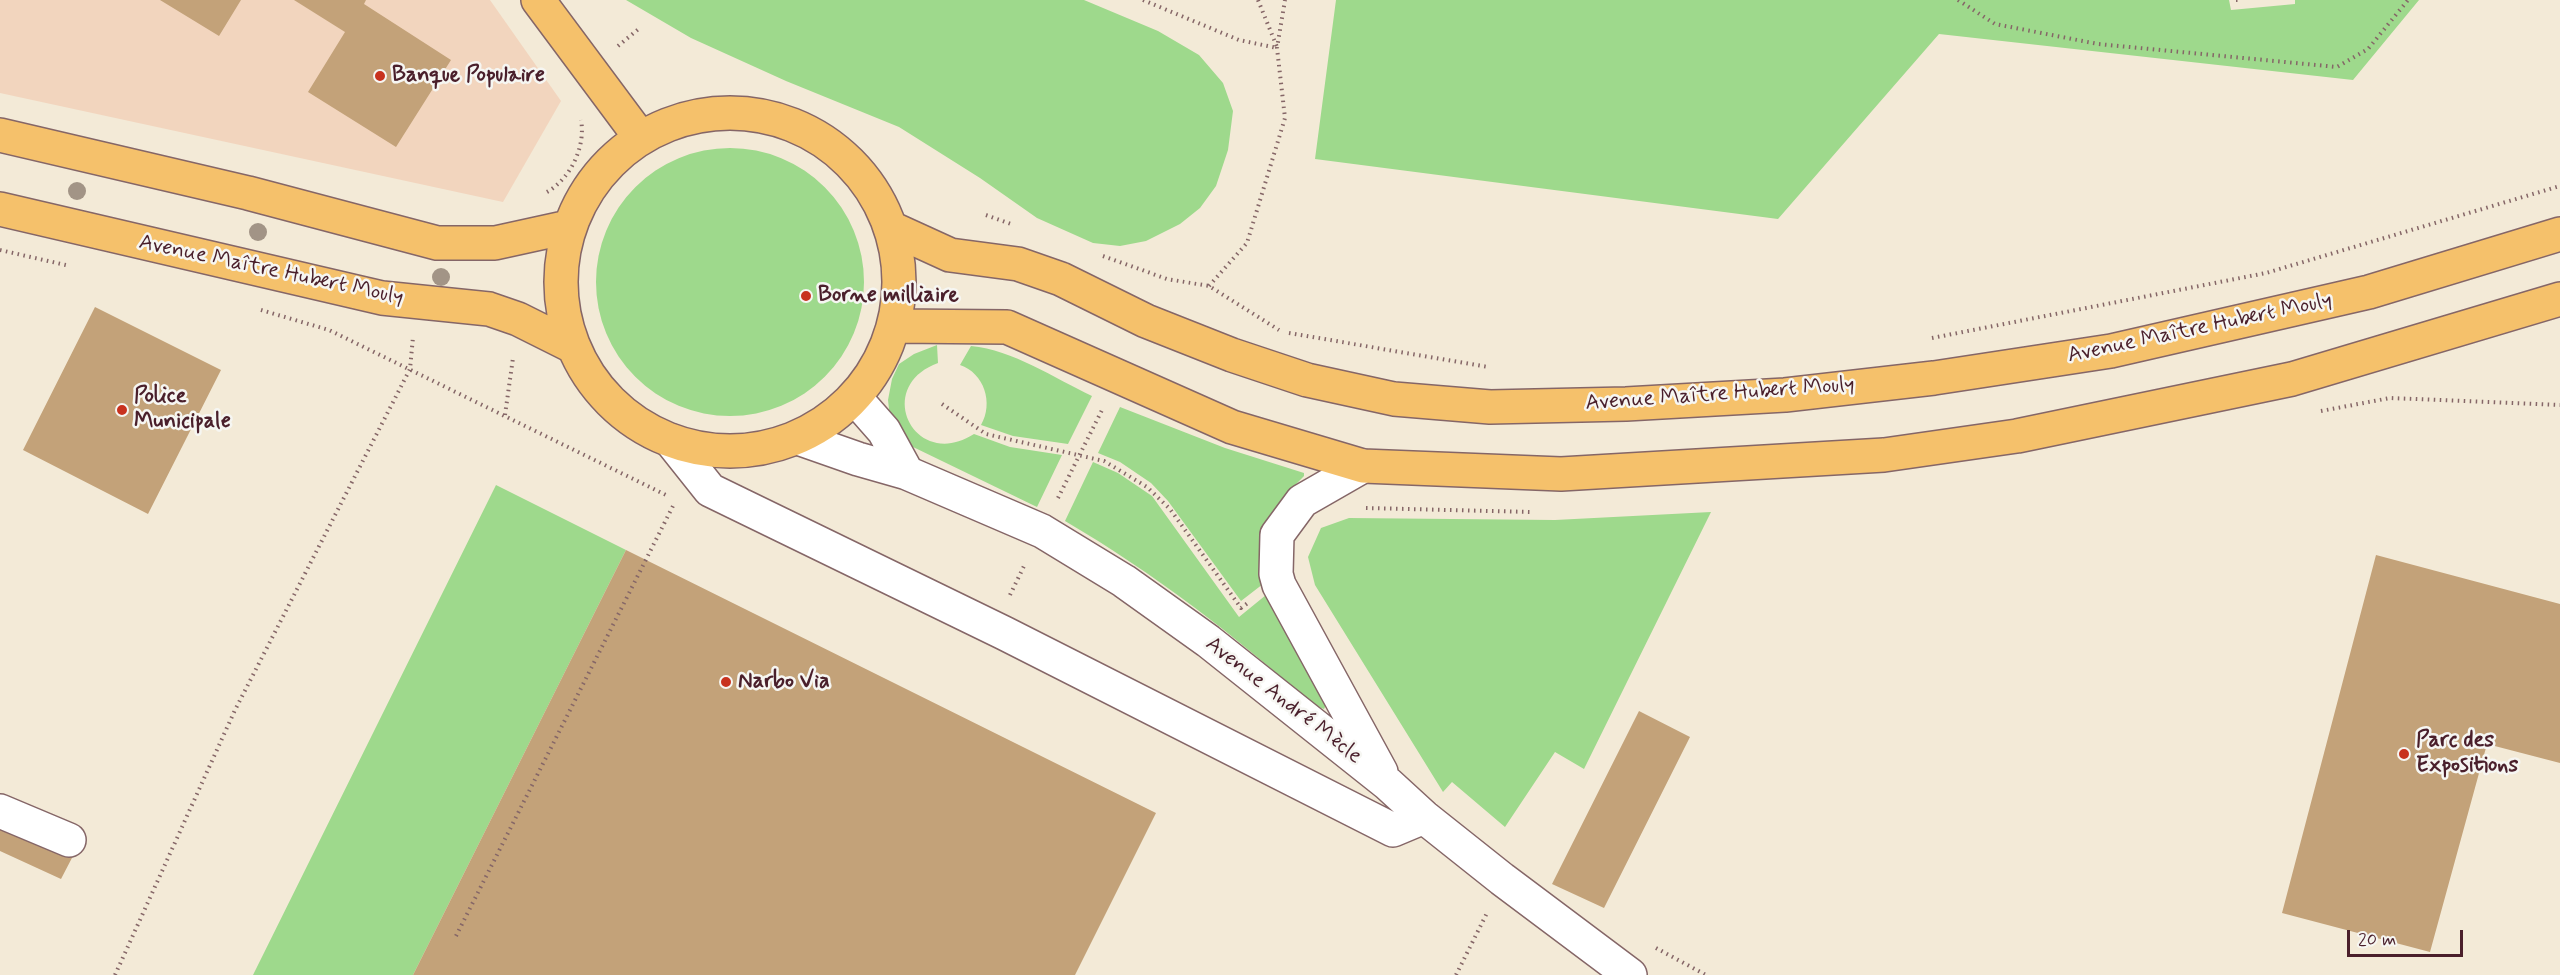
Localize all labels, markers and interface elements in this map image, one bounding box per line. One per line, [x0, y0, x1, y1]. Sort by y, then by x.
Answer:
place label: Banque Populaire [392, 63, 545, 89]
marker: Banque Populaire [373, 69, 387, 83]
street label: Avenue Maître Hubert Mouly [136, 230, 406, 312]
place label: Borne milliaire [818, 283, 959, 309]
street label: Avenue Maître Hubert Mouly [2065, 288, 2335, 370]
marker: Borne milliaire [799, 289, 813, 303]
street label: Avenue Maître Hubert Mouly [1585, 372, 1855, 418]
place label: Police Municipale [134, 384, 231, 436]
marker: Police Municipale [115, 403, 129, 417]
street label: Avenue André Mècle [1199, 632, 1367, 770]
place label: Narbo Via [738, 669, 830, 695]
marker: Narbo Via [719, 675, 733, 689]
place label: Parc des Expositions [2416, 728, 2518, 780]
marker: Parc des Expositions [2397, 747, 2411, 761]
scale bar [2350, 918, 2466, 956]
text: 20 m [2358, 928, 2396, 952]

